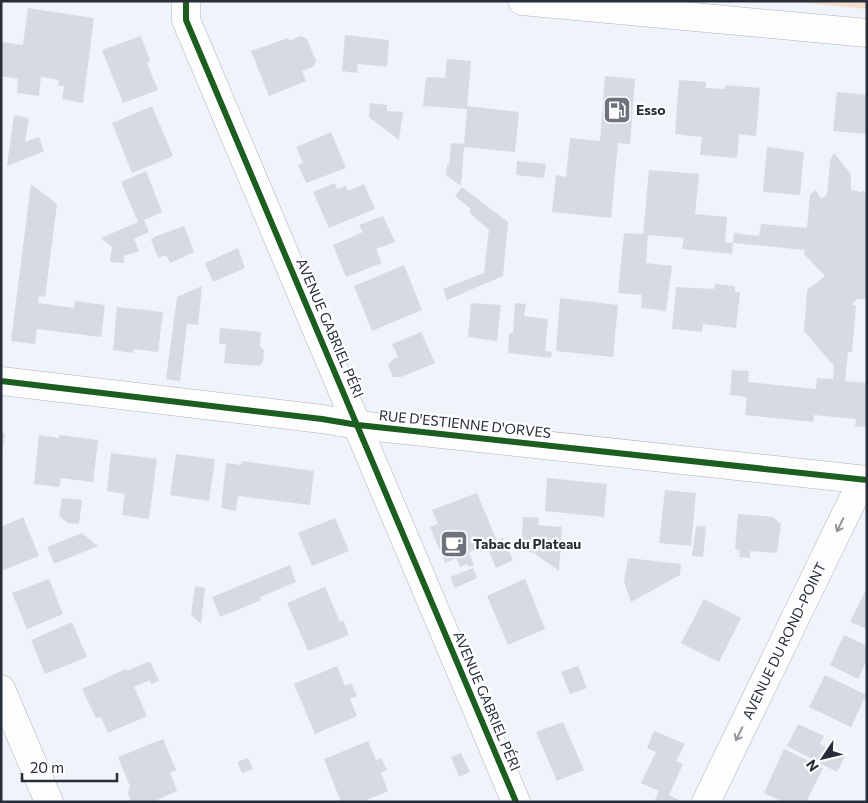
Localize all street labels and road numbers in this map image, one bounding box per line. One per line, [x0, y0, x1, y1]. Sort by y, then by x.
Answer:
street label: AVENUE GABRIEL PÉRI [293, 255, 368, 400]
street label: RUE D'ESTIENNE D'ORVES [378, 406, 552, 441]
street label: AVENUE DU ROND-POINT [738, 559, 829, 722]
street label: AVENUE GABRIEL PÉRI [450, 628, 525, 773]

